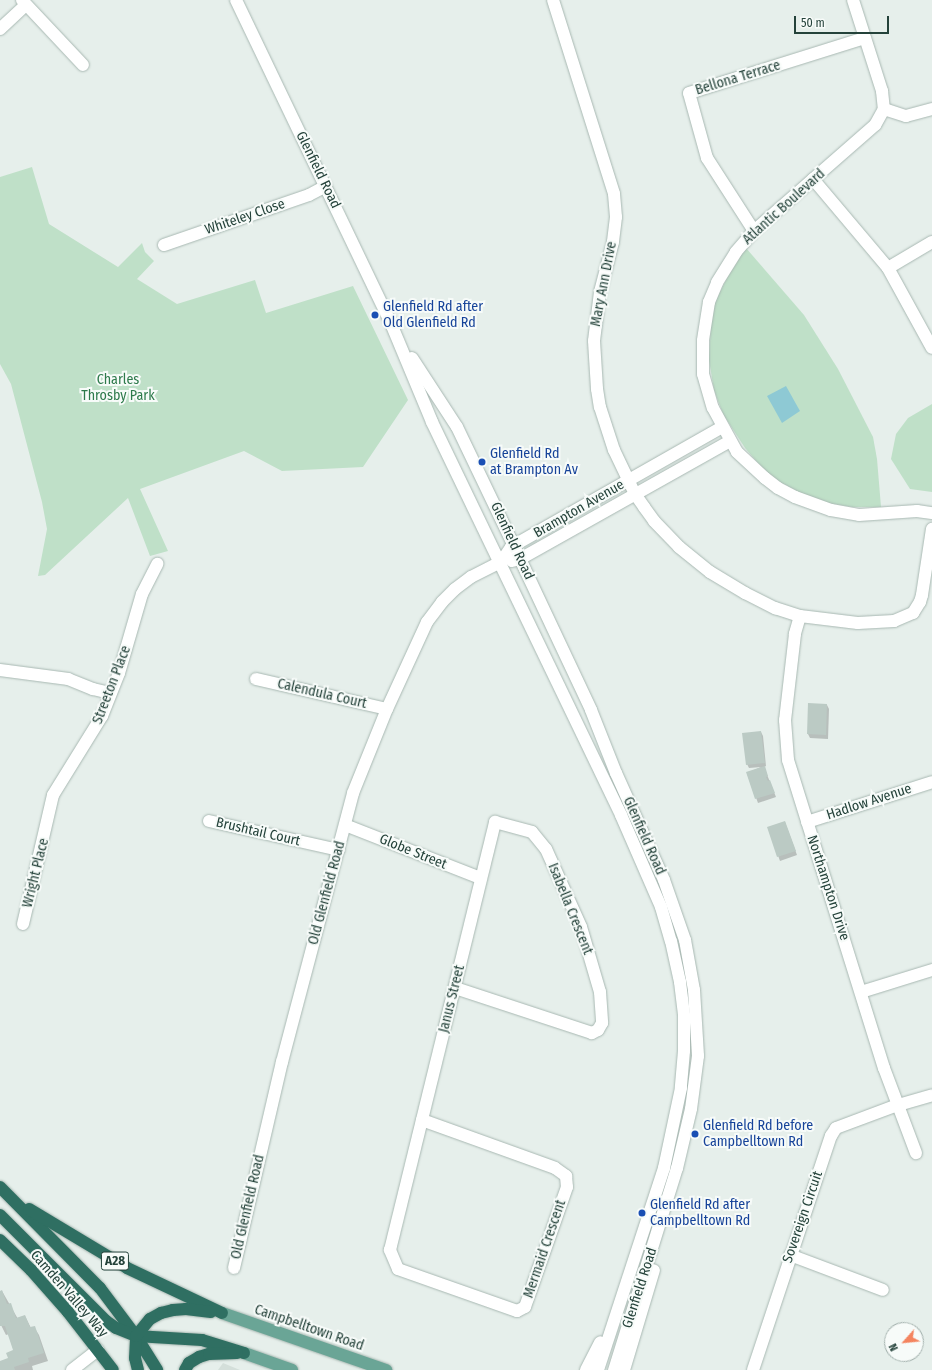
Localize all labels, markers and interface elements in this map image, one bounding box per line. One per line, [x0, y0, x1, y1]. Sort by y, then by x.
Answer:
scale bar [796, 8, 891, 34]
text: 50 m [801, 16, 825, 30]
street label: Bellona Terrace [693, 57, 783, 99]
street label: Glenfield Road [292, 129, 344, 211]
street label: Atlantic Boulevard [739, 166, 829, 248]
street label: Whiteley Close [203, 195, 287, 239]
street label: Mary Ann Drive [588, 240, 620, 328]
place label: Glenfield Rd after Old Glenfield Rd [383, 299, 483, 332]
marker: Glenfield Rd after Old Glenfield Rd [370, 310, 380, 320]
park label: Charles Throsby Park [81, 372, 155, 404]
place label: Glenfield Rd at Brampton Av [490, 446, 578, 478]
marker: Glenfield Rd at Brampton Av [477, 457, 487, 467]
street label: Brampton Avenue [531, 476, 627, 542]
street label: Glenfield Road [487, 500, 537, 582]
street label: Streeton Place [89, 643, 135, 727]
street label: Calendula Court [276, 676, 368, 712]
street label: Hadlow Avenue [824, 780, 914, 824]
street label: Glenfield Road [619, 794, 669, 878]
street label: Brushtail Court [214, 814, 302, 850]
street label: Globe Street [377, 831, 449, 873]
street label: Northampton Drive [803, 833, 853, 943]
street label: Wright Place [19, 837, 53, 909]
street label: Old Glenfield Road [305, 839, 349, 947]
street label: Isabella Crescent [544, 861, 596, 957]
street label: Janus Street [435, 963, 469, 1035]
place label: Glenfield Rd before Campbelltown Rd [703, 1118, 813, 1150]
marker: Glenfield Rd before Campbelltown Rd [690, 1129, 700, 1139]
street label: Old Glenfield Road [228, 1153, 268, 1261]
street label: Sovereign Circuit [779, 1169, 827, 1265]
place label: Glenfield Rd after Campbelltown Rd [650, 1197, 750, 1230]
street label: Mermaid Crescent [520, 1198, 570, 1300]
marker: Glenfield Rd after Campbelltown Rd [637, 1208, 647, 1218]
street label: Glenfield Road [619, 1246, 661, 1330]
street label: Camden Valley Way [27, 1247, 111, 1341]
road number: A28 [100, 1250, 130, 1272]
street label: Campbelltown Road [252, 1301, 366, 1355]
north arrow [884, 1322, 924, 1362]
text: N [886, 1341, 901, 1353]

